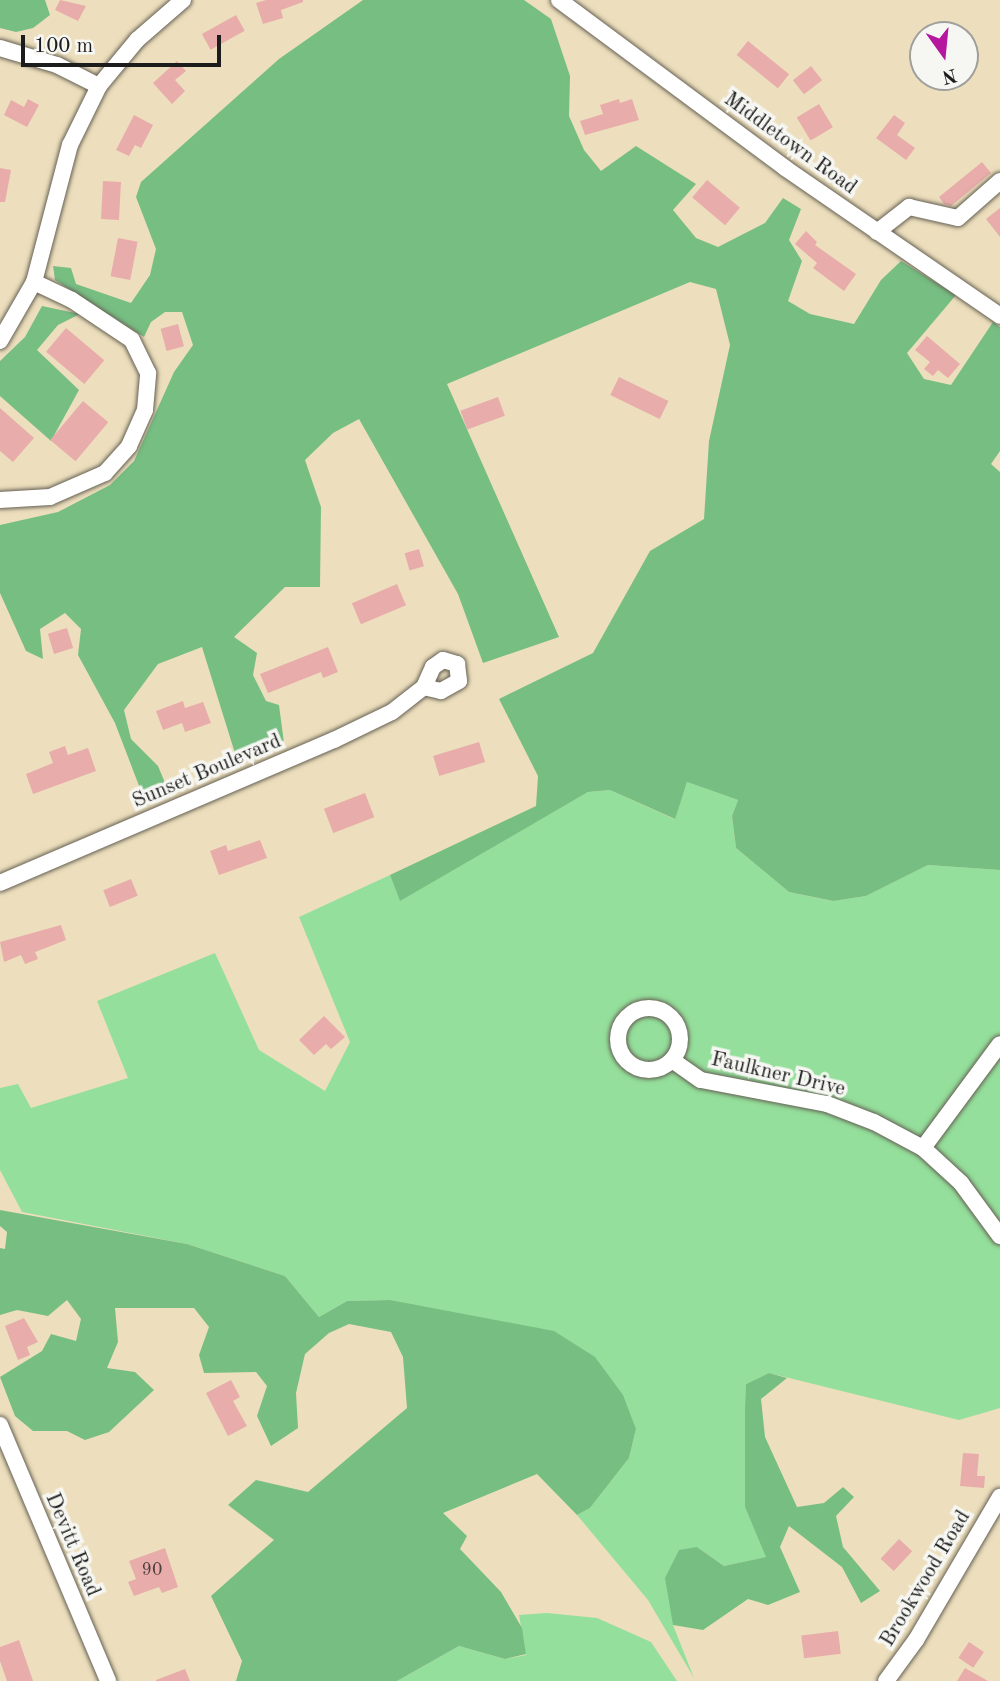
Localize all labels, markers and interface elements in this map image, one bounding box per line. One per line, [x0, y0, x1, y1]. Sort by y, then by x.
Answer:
scale bar [24, 21, 224, 65]
north arrow [909, 21, 979, 91]
text: 100 m [34, 36, 93, 57]
text: N [940, 64, 959, 86]
street label: Middletown Road [719, 87, 861, 201]
street label: Sunset Boulevard [129, 729, 285, 815]
street label: Faulkner Drive [708, 1047, 848, 1103]
street label: Devitt Road [39, 1489, 105, 1601]
street label: Brookwood Road [875, 1506, 977, 1652]
house number: 90 [142, 1559, 162, 1581]

